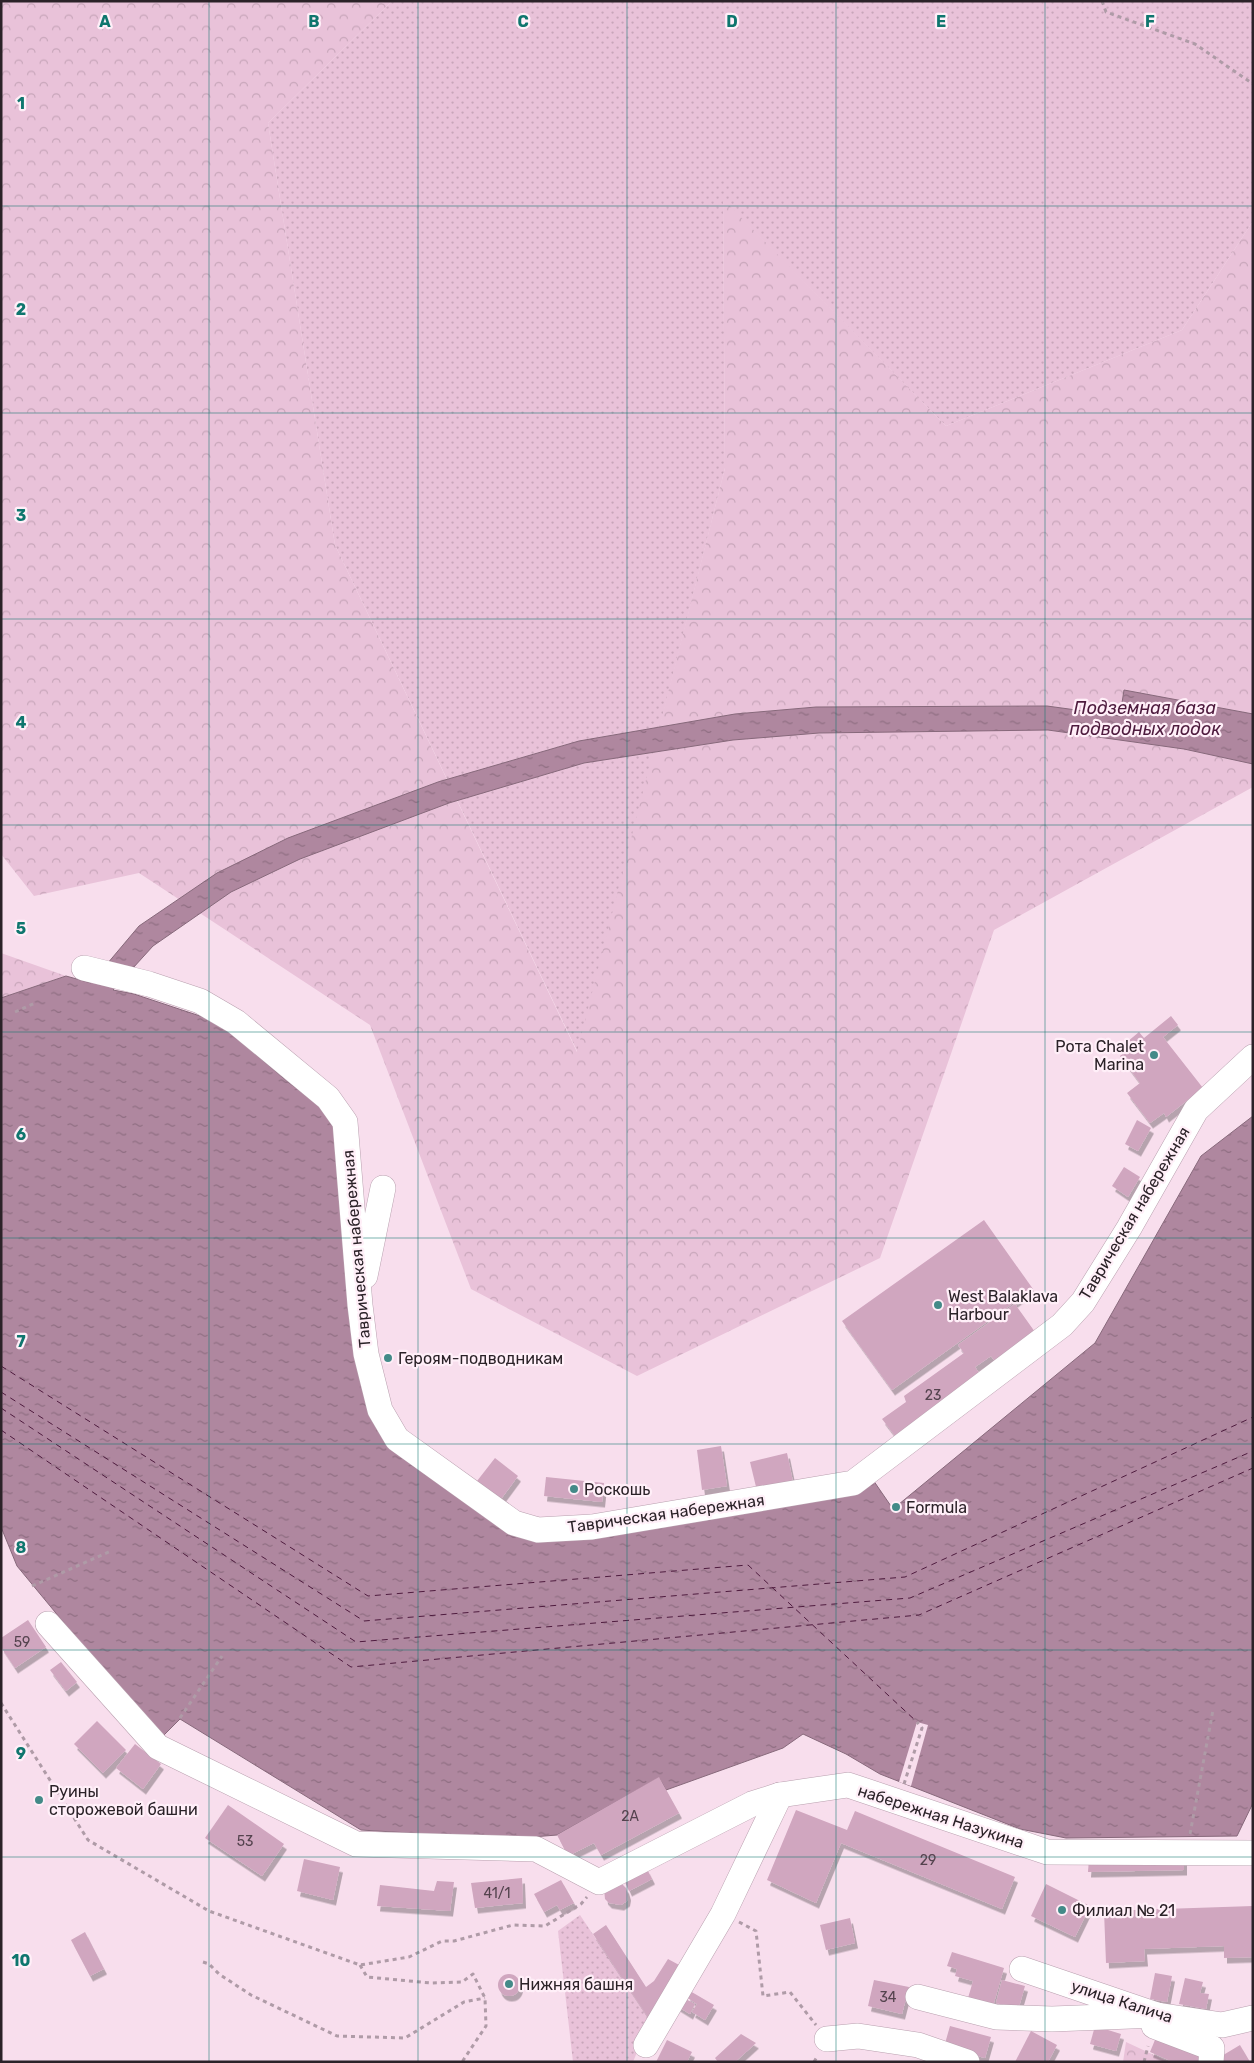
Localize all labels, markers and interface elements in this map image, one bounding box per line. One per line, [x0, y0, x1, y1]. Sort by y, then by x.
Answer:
text: A [99, 12, 111, 31]
text: B [308, 12, 320, 31]
text: C [517, 12, 529, 31]
text: D [726, 12, 738, 31]
text: E [936, 12, 946, 31]
text: F [1145, 12, 1155, 31]
text: 1 [17, 94, 25, 113]
text: 2 [16, 300, 26, 319]
text: 3 [16, 506, 26, 525]
water label: Подземная база подводных лодок [1069, 697, 1221, 740]
text: 4 [16, 713, 27, 732]
text: 5 [16, 919, 26, 938]
place label: Рота Chalet Marina [1055, 1037, 1144, 1074]
marker: Рота Chalet Marina [1148, 1049, 1160, 1061]
street label: Таврическая набережная [1075, 1123, 1194, 1303]
text: 6 [16, 1125, 26, 1144]
street label: Таврическая набережная [338, 1149, 375, 1349]
place label: West Balaklava Harbour [948, 1287, 1058, 1324]
marker: West Balaklava Harbour [932, 1299, 944, 1311]
text: 7 [16, 1332, 26, 1351]
place label: Героям-подводникам [398, 1349, 563, 1368]
marker: Героям-подводникам [382, 1352, 394, 1364]
house number: 23 [925, 1387, 941, 1404]
place label: Роскошь [584, 1480, 650, 1499]
marker: Роскошь [568, 1483, 580, 1495]
street label: Таврическая набережная [567, 1490, 766, 1537]
place label: Formula [906, 1498, 967, 1517]
marker: Formula [890, 1501, 902, 1513]
text: 8 [16, 1538, 27, 1557]
house number: 59 [14, 1634, 30, 1651]
text: 9 [16, 1744, 26, 1763]
street label: набережная Назукина [855, 1781, 1026, 1852]
place label: Руины сторожевой башни [49, 1782, 198, 1819]
marker: Руины сторожевой башни [33, 1794, 45, 1806]
house number: 2А [621, 1808, 639, 1825]
house number: 53 [237, 1833, 253, 1850]
house number: 29 [920, 1852, 936, 1869]
house number: 41/1 [483, 1885, 511, 1902]
place label: Филиал № 21 [1072, 1901, 1175, 1920]
marker: Филиал № 21 [1056, 1904, 1068, 1916]
text: 10 [12, 1951, 31, 1970]
place label: Нижняя башня [519, 1975, 633, 1994]
street label: улица Калича [1069, 1976, 1175, 2027]
marker: Нижняя башня [503, 1978, 515, 1990]
house number: 34 [879, 1989, 897, 2006]

